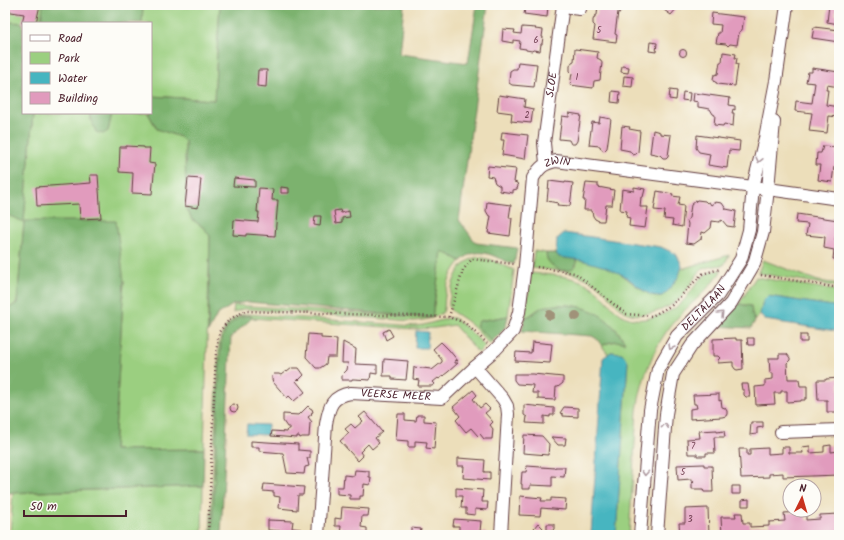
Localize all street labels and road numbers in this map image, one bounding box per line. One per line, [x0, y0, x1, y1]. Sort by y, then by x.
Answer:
street label: SLOE [541, 70, 563, 98]
street label: ZWIN [541, 151, 572, 173]
street label: DELTALAAN [677, 281, 731, 336]
street label: VEERSE MEER [360, 385, 432, 406]

